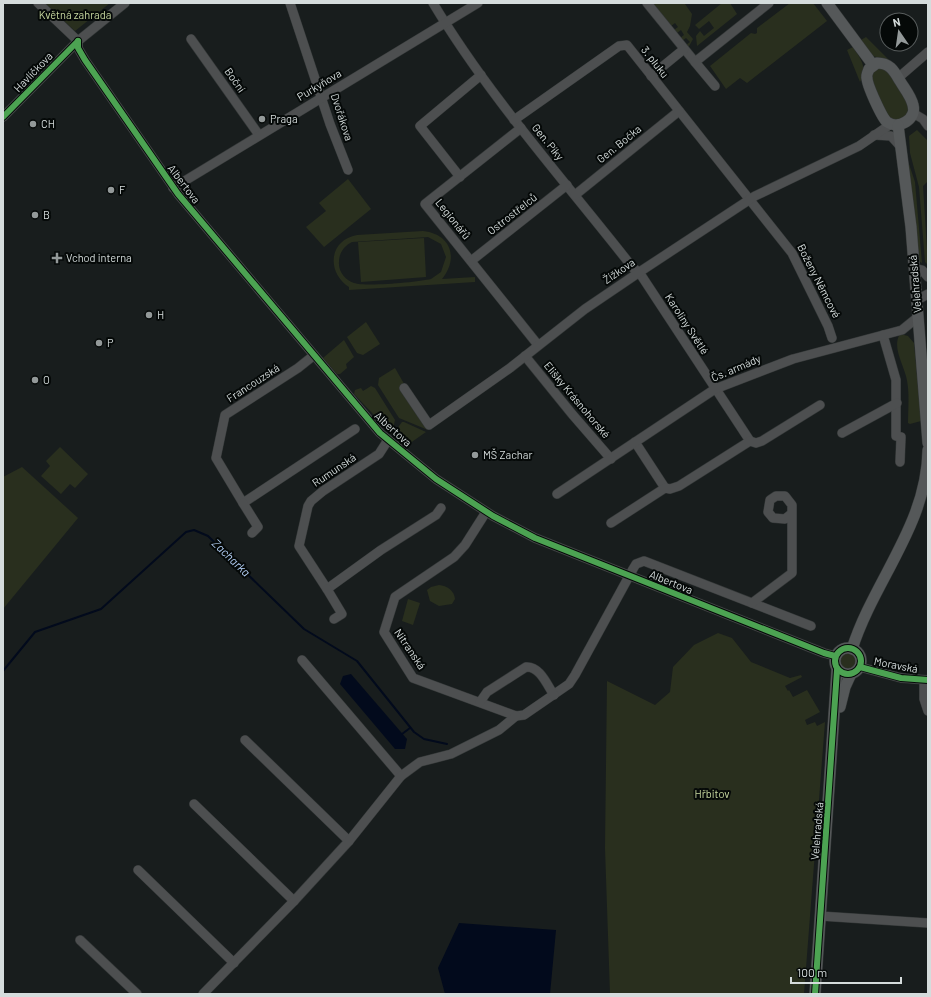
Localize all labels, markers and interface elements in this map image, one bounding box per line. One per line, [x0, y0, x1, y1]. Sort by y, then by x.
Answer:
park label: Květná zahrada [39, 8, 111, 21]
north arrow [879, 12, 919, 52]
text: N [892, 15, 902, 29]
street label: 3. pluku [639, 43, 672, 80]
street label: Havlíčkova [10, 49, 55, 94]
street label: Boční [222, 65, 249, 95]
street label: Purkyňova [294, 66, 343, 103]
street label: Dvořákova [329, 91, 356, 142]
place label: Praga [270, 112, 298, 125]
marker: Praga [257, 114, 267, 124]
place label: CH [41, 117, 55, 130]
marker: CH [28, 119, 38, 129]
street label: Gen. Píky [530, 121, 567, 162]
street label: Gen. Bočka [594, 122, 643, 165]
street label: Albertova [166, 162, 203, 206]
place label: F [119, 183, 125, 196]
marker: F [106, 185, 116, 195]
street label: Ostrostřelců [484, 190, 539, 237]
street label: Legionářů [433, 196, 474, 242]
place label: B [43, 208, 50, 221]
marker: B [30, 210, 40, 220]
street label: Boženy Němcové [795, 242, 844, 320]
place label: Vchod interna [66, 251, 132, 264]
marker: Vchod interna [51, 252, 63, 264]
street label: Žižkova [600, 255, 637, 286]
street label: Velehradská [905, 255, 924, 314]
street label: Karolíny Světlé [663, 291, 712, 357]
place label: H [157, 308, 164, 321]
marker: H [144, 310, 154, 320]
place label: P [107, 336, 114, 349]
marker: P [94, 338, 104, 348]
street label: Čs. armády [709, 351, 763, 384]
street label: Elišky Krásnohorské [542, 359, 613, 441]
street label: Francouzská [224, 361, 282, 404]
place label: O [43, 373, 50, 386]
marker: O [30, 375, 40, 385]
street label: Albertova [372, 409, 415, 449]
place label: MŠ Zachar [483, 448, 532, 461]
street label: Rumunská [309, 450, 358, 489]
marker: MŠ Zachar [470, 450, 480, 460]
water label: Zacharka [210, 536, 254, 579]
street label: Albertova [648, 567, 695, 596]
street label: Nitranská [392, 626, 429, 671]
street label: Moravská [873, 654, 919, 675]
park label: Hřbitov [695, 787, 729, 800]
street label: Velehradská [807, 801, 826, 860]
scale bar [791, 959, 901, 985]
text: 100 m [797, 965, 827, 979]

